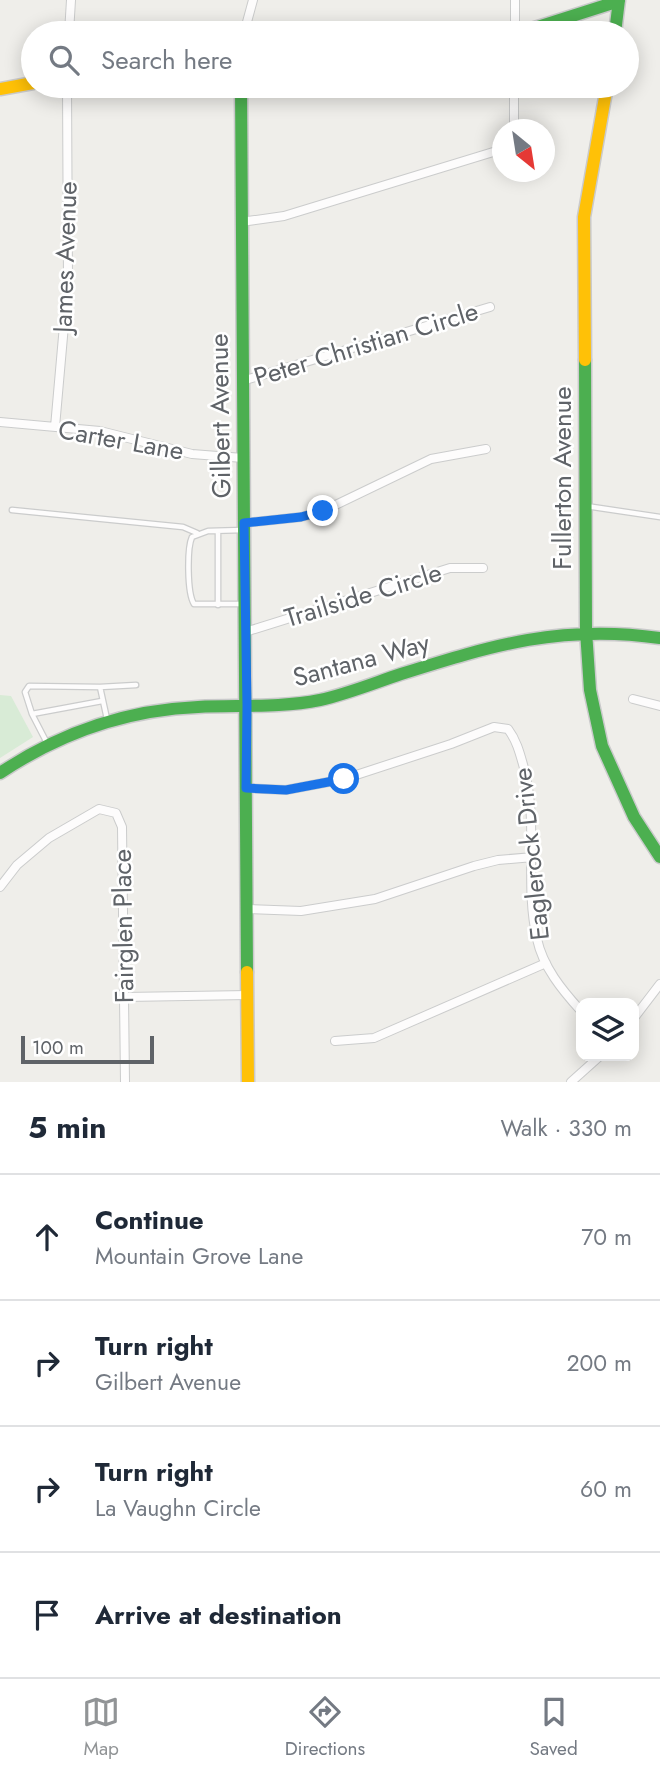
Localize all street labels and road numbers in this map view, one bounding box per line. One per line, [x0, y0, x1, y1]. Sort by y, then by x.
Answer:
street label: James Avenue [43, 181, 87, 336]
street label: Peter Christian Circle [249, 292, 483, 396]
street label: Gilbert Avenue [200, 333, 240, 499]
street label: Fullerton Avenue [543, 386, 581, 570]
street label: Carter Lane [55, 410, 187, 470]
street label: Trailside Circle [280, 553, 446, 637]
street label: Santana Way [288, 623, 434, 696]
street label: Eaglerock Drive [503, 766, 559, 942]
street label: Fairglen Place [103, 849, 143, 1003]

